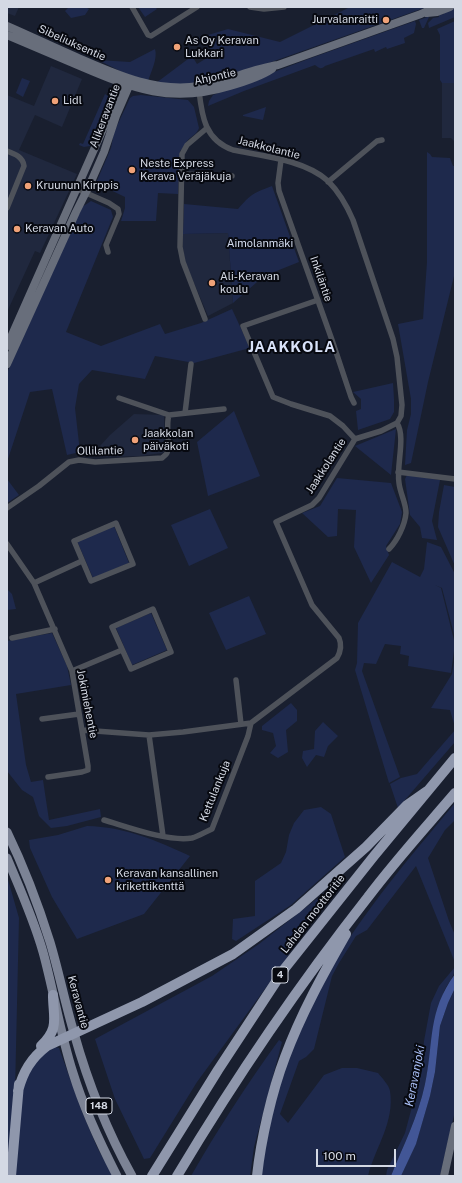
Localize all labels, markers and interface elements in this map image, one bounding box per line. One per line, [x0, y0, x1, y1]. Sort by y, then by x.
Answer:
place label: Jurvalanraitti [312, 13, 378, 27]
marker: Jurvalanraitti [381, 15, 391, 25]
street label: Sibeliuksentie [36, 22, 108, 64]
place label: As Oy Keravan Lukkari [185, 34, 259, 60]
marker: As Oy Keravan Lukkari [172, 42, 182, 52]
street label: Ahjontie [193, 66, 237, 88]
street label: Alikeravantie [87, 82, 123, 150]
place label: Lidl [63, 94, 82, 108]
marker: Lidl [50, 96, 60, 106]
street label: Jaakkolantie [237, 134, 301, 162]
place label: Neste Express Kerava Veräjäkuja [140, 157, 231, 183]
marker: Neste Express Kerava Veräjäkuja [127, 165, 137, 175]
place label: Kruunun Kirppis [36, 179, 118, 193]
marker: Kruunun Kirppis [23, 181, 33, 191]
place label: Keravan Auto [25, 222, 93, 236]
marker: Keravan Auto [12, 224, 22, 234]
park label: Aimolanmäki [227, 237, 293, 251]
street label: Inkiläntie [307, 255, 335, 303]
place label: Ali-Keravan koulu [220, 270, 279, 296]
marker: Ali-Keravan koulu [207, 278, 217, 288]
district label: JAAKKOLA [248, 338, 336, 356]
place label: Jaakkolan päiväkoti [143, 427, 193, 453]
marker: Jaakkolan päiväkoti [130, 435, 140, 445]
street label: Jaakkolantie [303, 436, 349, 496]
street label: Ollilantie [77, 444, 123, 458]
street label: Jokimiehentie [74, 668, 100, 740]
street label: Kettulankuja [197, 759, 233, 823]
place label: Keravan kansallinen krikettikenttä [116, 867, 218, 893]
street label: Lahden moottoritie [278, 872, 348, 956]
marker: Keravan kansallinen krikettikenttä [103, 875, 113, 885]
road number: 4 [272, 967, 288, 983]
street label: Keravantie [65, 974, 91, 1030]
water label: Keravanjoki [402, 1044, 428, 1108]
road number: 148 [86, 1098, 112, 1114]
scale bar [318, 1141, 398, 1167]
text: 100 m [323, 1149, 356, 1163]

